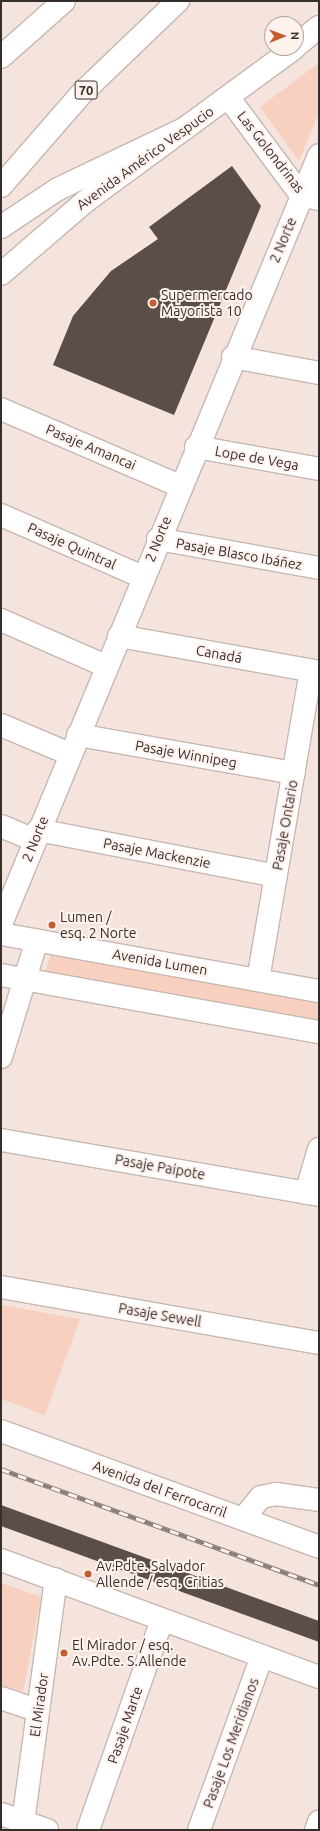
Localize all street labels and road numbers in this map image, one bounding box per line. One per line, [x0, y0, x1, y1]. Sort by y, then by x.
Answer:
road number: 70 [74, 79, 98, 101]
street label: Avenida Américo Vespucio [73, 103, 217, 213]
street label: Las Golondrinas [234, 108, 308, 196]
street label: 2 Norte [266, 215, 300, 265]
street label: Pasaje Amancai [43, 420, 139, 474]
street label: Lope de Vega [214, 442, 300, 474]
street label: 2 Norte [141, 514, 175, 564]
street label: Pasaje Quintral [25, 519, 119, 573]
street label: Pasaje Blasco Ibáñez [175, 535, 303, 573]
street label: Canadá [195, 642, 243, 666]
street label: Pasaje Winnipeg [134, 737, 238, 771]
street label: Pasaje Ontario [269, 778, 301, 872]
street label: 2 Norte [18, 814, 52, 864]
street label: Pasaje Mackenzie [102, 834, 212, 872]
street label: Avenida Lumen [111, 945, 209, 979]
street label: Pasaje Paipote [113, 1151, 207, 1183]
street label: Pasaje Sewell [117, 1299, 203, 1331]
street label: Avenida del Ferrocarril [91, 1457, 229, 1521]
street label: El Mirador [26, 1672, 52, 1738]
street label: Pasaje Los Meridianos [200, 1676, 262, 1810]
street label: Pasaje Marte [104, 1684, 146, 1766]

